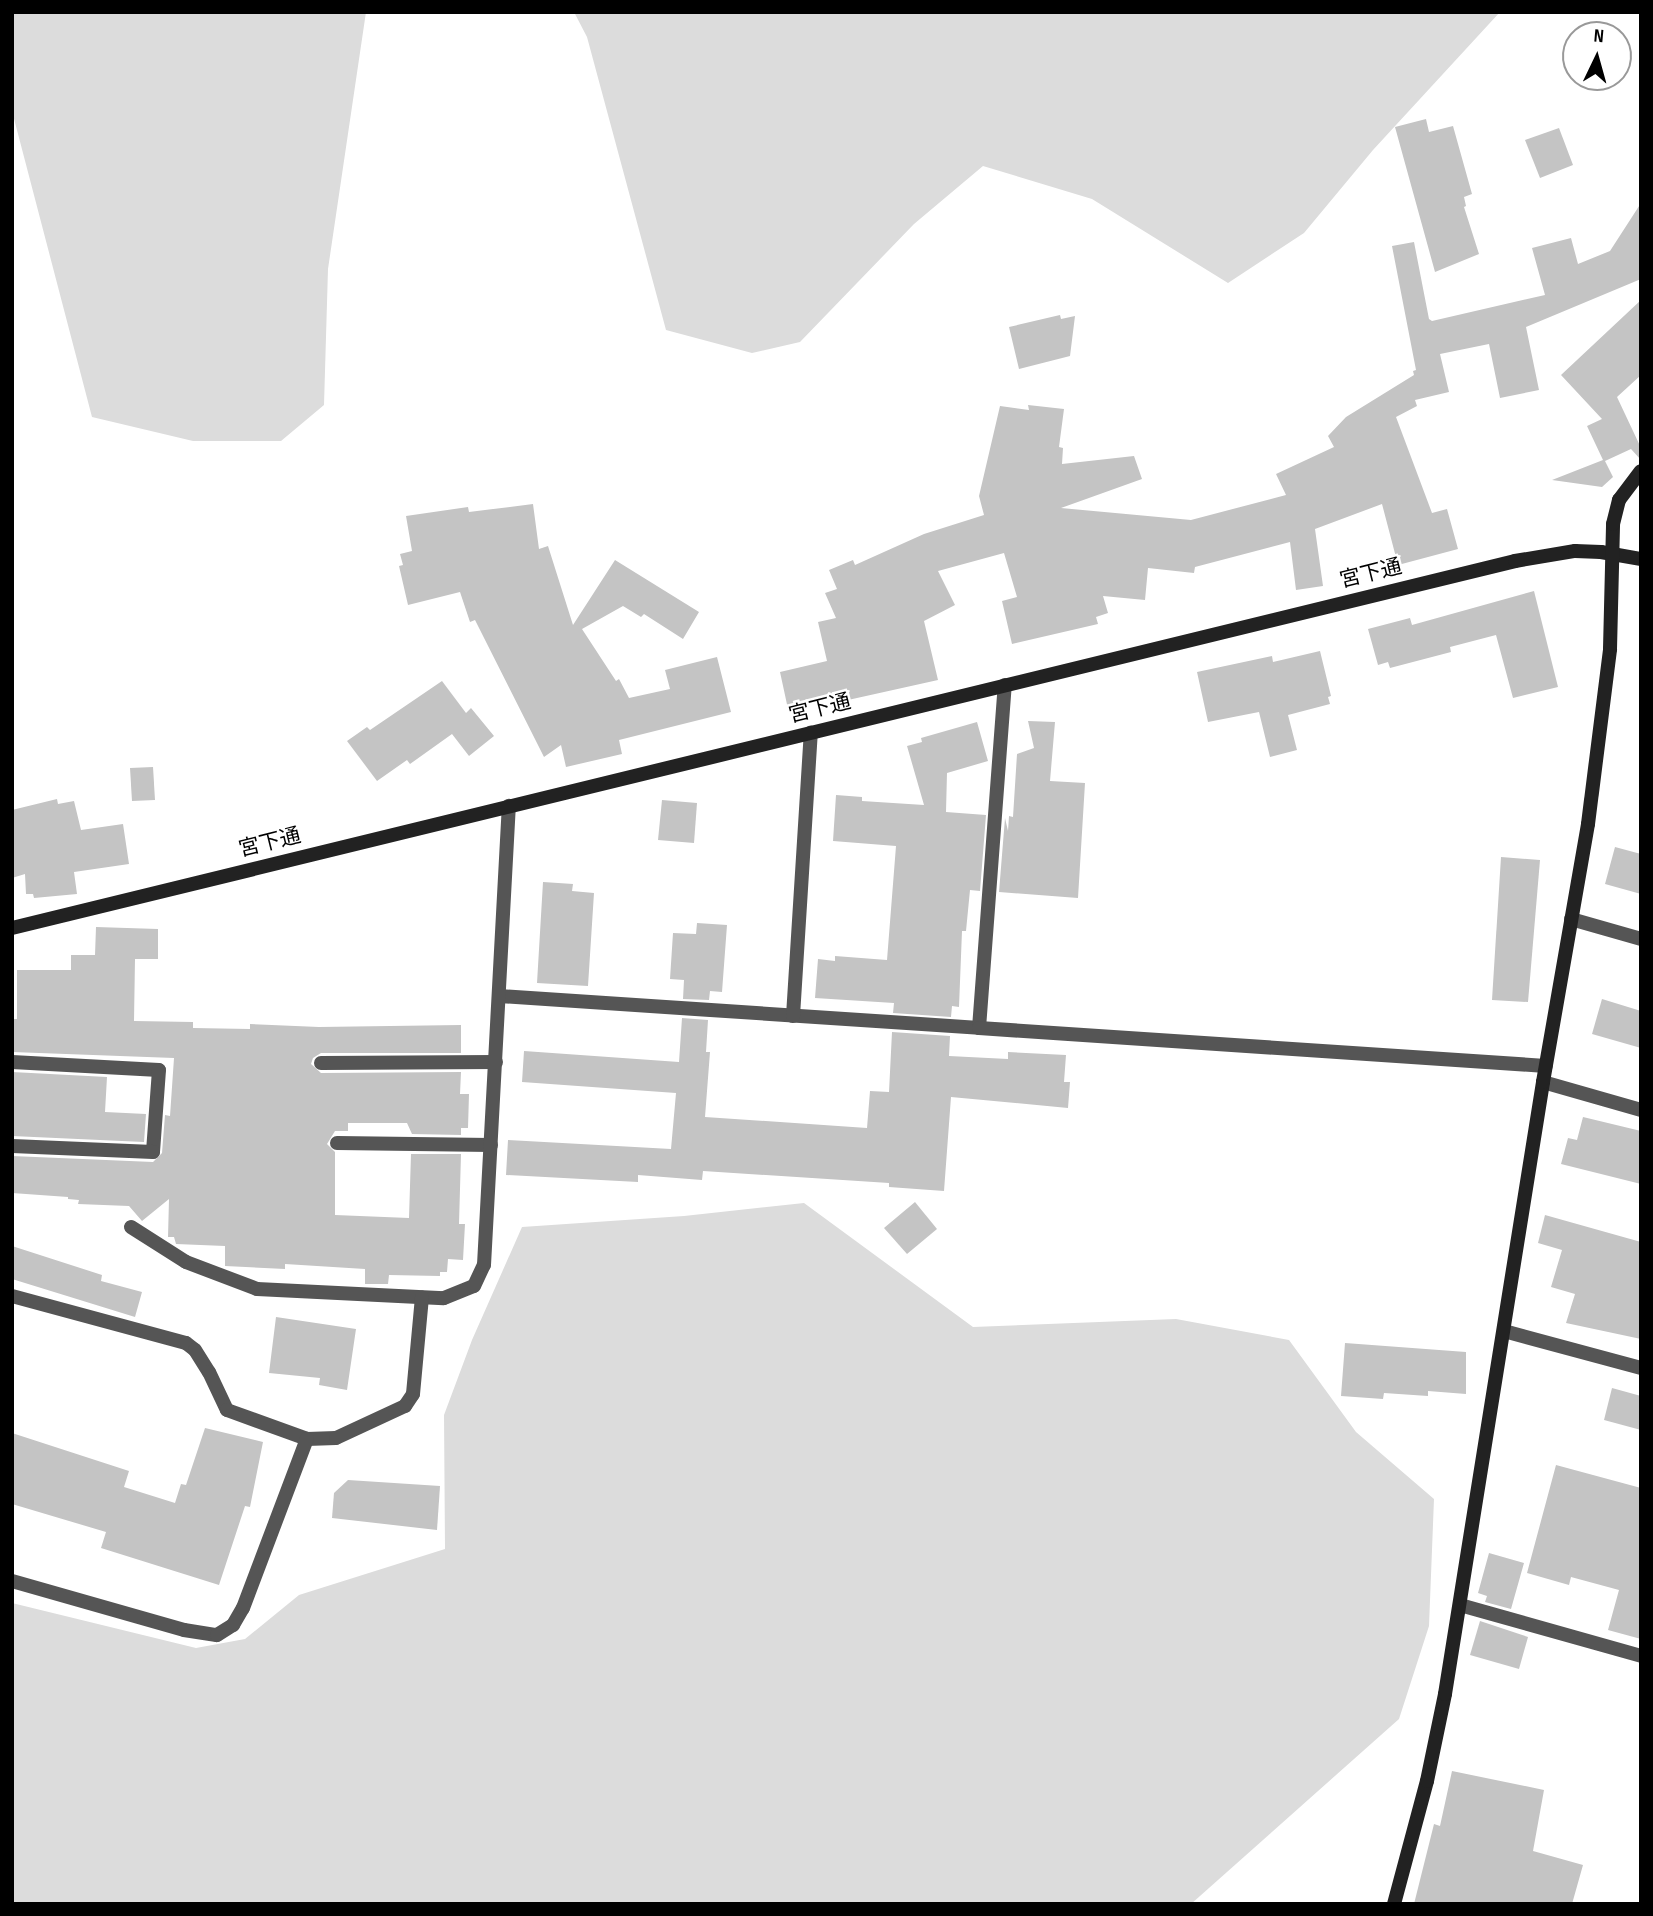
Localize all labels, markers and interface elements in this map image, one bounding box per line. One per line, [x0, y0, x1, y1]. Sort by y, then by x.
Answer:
north arrow [1562, 21, 1632, 91]
text: N [1593, 25, 1605, 48]
street label: 宮下通 [1337, 554, 1405, 594]
street label: 宮下通 [786, 689, 854, 729]
street label: 宮下通 [236, 823, 304, 863]

